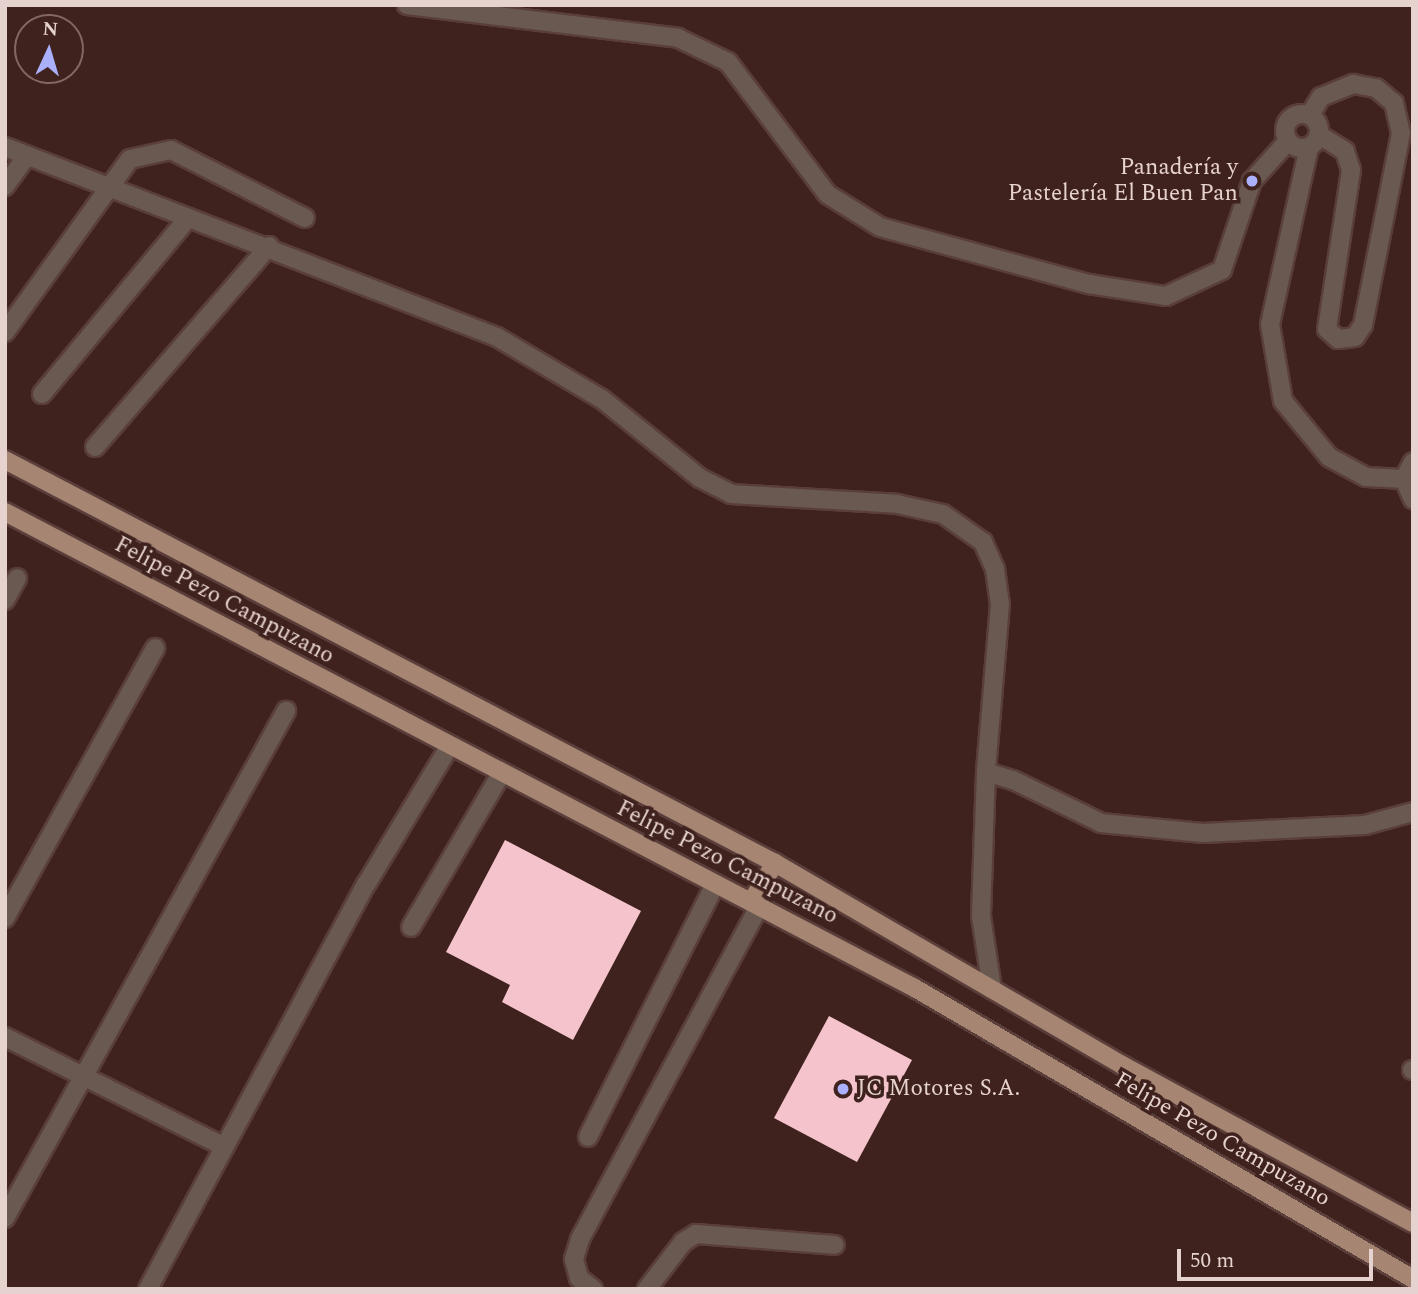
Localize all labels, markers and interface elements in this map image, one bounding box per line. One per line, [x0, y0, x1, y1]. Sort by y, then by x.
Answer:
north arrow [14, 14, 84, 84]
text: N [42, 15, 59, 45]
place label: Panadería y Pastelería El Buen Pan [1008, 154, 1238, 208]
marker: Panadería y Pastelería El Buen Pan [1244, 173, 1260, 189]
street label: Felipe Pezo Campuzano [109, 531, 339, 671]
street label: Felipe Pezo Campuzano [612, 795, 842, 931]
street label: Felipe Pezo Campuzano [1109, 1067, 1335, 1213]
place label: JC Motores S.A. [857, 1075, 1020, 1103]
marker: JC Motores S.A. [835, 1081, 851, 1097]
scale bar [1180, 1234, 1376, 1278]
text: 50 m [1190, 1245, 1234, 1277]

